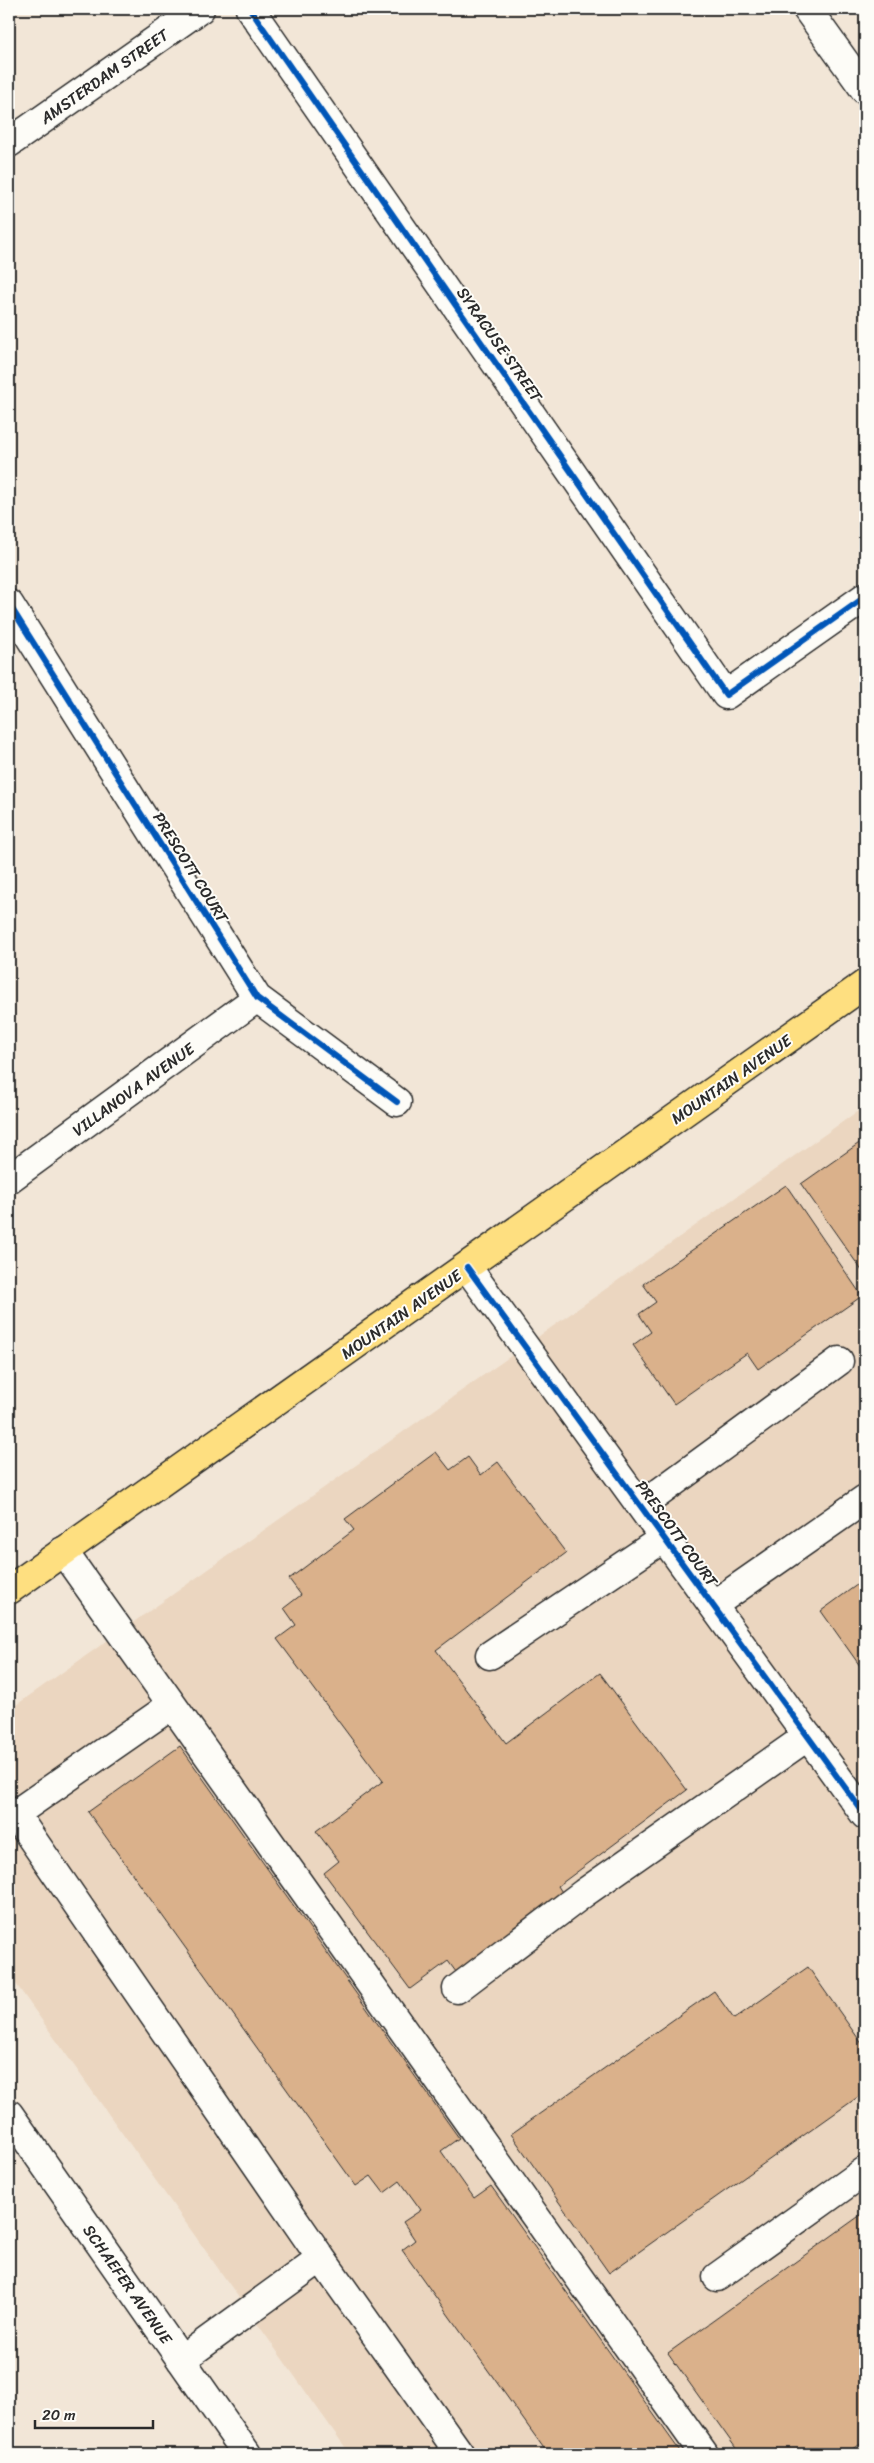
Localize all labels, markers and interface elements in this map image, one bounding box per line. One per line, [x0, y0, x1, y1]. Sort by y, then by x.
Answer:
street label: AMSTERDAM STREET [33, 20, 176, 132]
street label: SYRACUSE STREET [449, 281, 551, 409]
street label: PRESCOTT COURT [145, 806, 237, 929]
street label: MOUNTAIN AVENUE [665, 1026, 799, 1132]
street label: VILLANOVA AVENUE [66, 1034, 202, 1144]
street label: MOUNTAIN AVENUE [335, 1261, 469, 1367]
street label: PRESCOTT COURT [628, 1474, 726, 1594]
street label: SCHAEFER AVENUE [75, 2218, 181, 2351]
scale bar [35, 2398, 152, 2430]
text: 20 m [42, 2402, 76, 2428]

